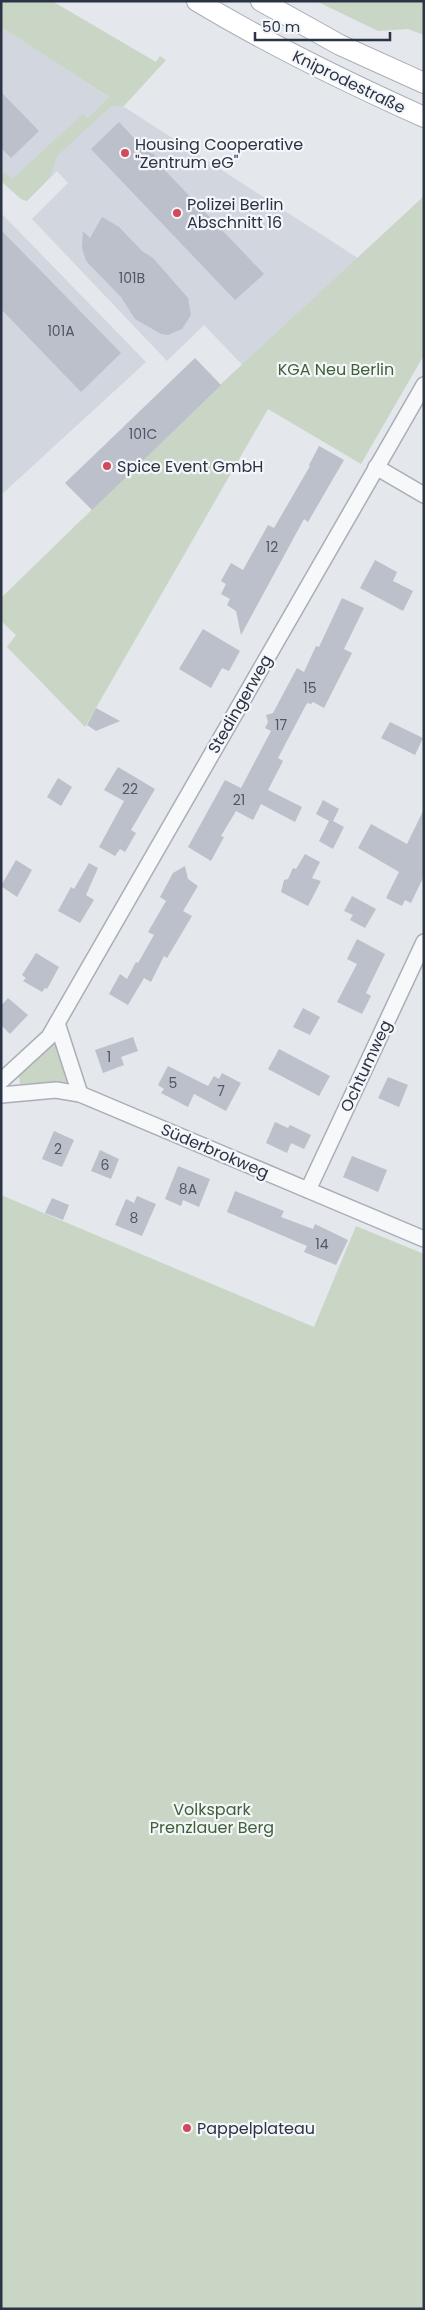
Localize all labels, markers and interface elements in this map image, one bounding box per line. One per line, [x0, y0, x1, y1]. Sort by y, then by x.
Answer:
scale bar [255, 10, 390, 42]
text: 50 m [262, 16, 300, 37]
street label: Kniprodestraße [289, 45, 410, 119]
place label: Housing Cooperative "Zentrum eG" [135, 133, 303, 174]
marker: Housing Cooperative "Zentrum eG" [119, 147, 131, 159]
place label: Polizei Berlin Abschnitt 16 [187, 193, 284, 234]
marker: Polizei Berlin Abschnitt 16 [171, 207, 183, 219]
house number: 101B [119, 268, 145, 288]
house number: 101A [47, 321, 75, 341]
park label: KGA Neu Berlin [278, 358, 394, 381]
house number: 101C [129, 424, 157, 444]
place label: Spice Event GmbH [117, 455, 263, 478]
marker: Spice Event GmbH [101, 460, 113, 472]
house number: 12 [266, 537, 278, 557]
street label: Stedingerweg [202, 650, 278, 758]
house number: 15 [303, 678, 317, 698]
house number: 17 [275, 715, 287, 735]
house number: 22 [122, 779, 138, 799]
house number: 21 [233, 790, 245, 810]
street label: Ochtumweg [335, 1016, 397, 1116]
house number: 1 [107, 1047, 111, 1067]
house number: 5 [169, 1073, 177, 1093]
house number: 7 [217, 1081, 225, 1101]
street label: Süderbrokweg [157, 1118, 273, 1184]
house number: 2 [54, 1139, 62, 1159]
house number: 6 [101, 1155, 110, 1175]
house number: 8A [179, 1179, 197, 1199]
house number: 8 [130, 1208, 139, 1228]
house number: 14 [315, 1234, 329, 1254]
park label: Volkspark Prenzlauer Berg [150, 1798, 274, 1839]
place label: Pappelplateau [197, 2117, 315, 2140]
marker: Pappelplateau [181, 2122, 193, 2134]

